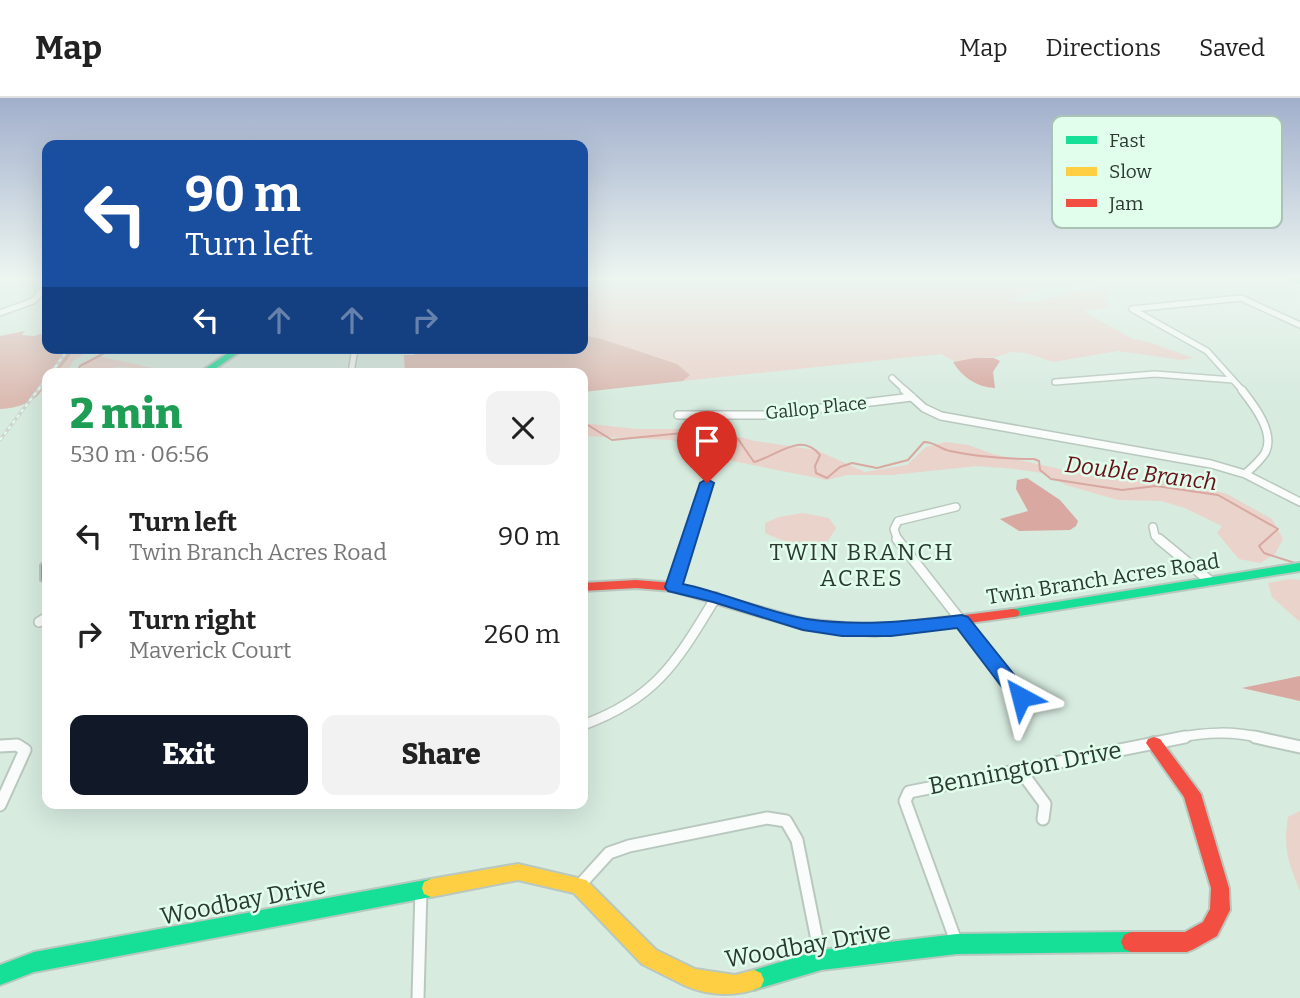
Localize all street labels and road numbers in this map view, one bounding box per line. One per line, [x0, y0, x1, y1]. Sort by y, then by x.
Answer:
street label: Gallop Place [764, 392, 868, 424]
street label: Twin Branch Acres Road [985, 548, 1221, 610]
street label: Bennington Drive [926, 736, 1124, 800]
street label: Woodbay Drive [158, 871, 328, 931]
street label: Woodbay Drive [723, 917, 893, 973]

